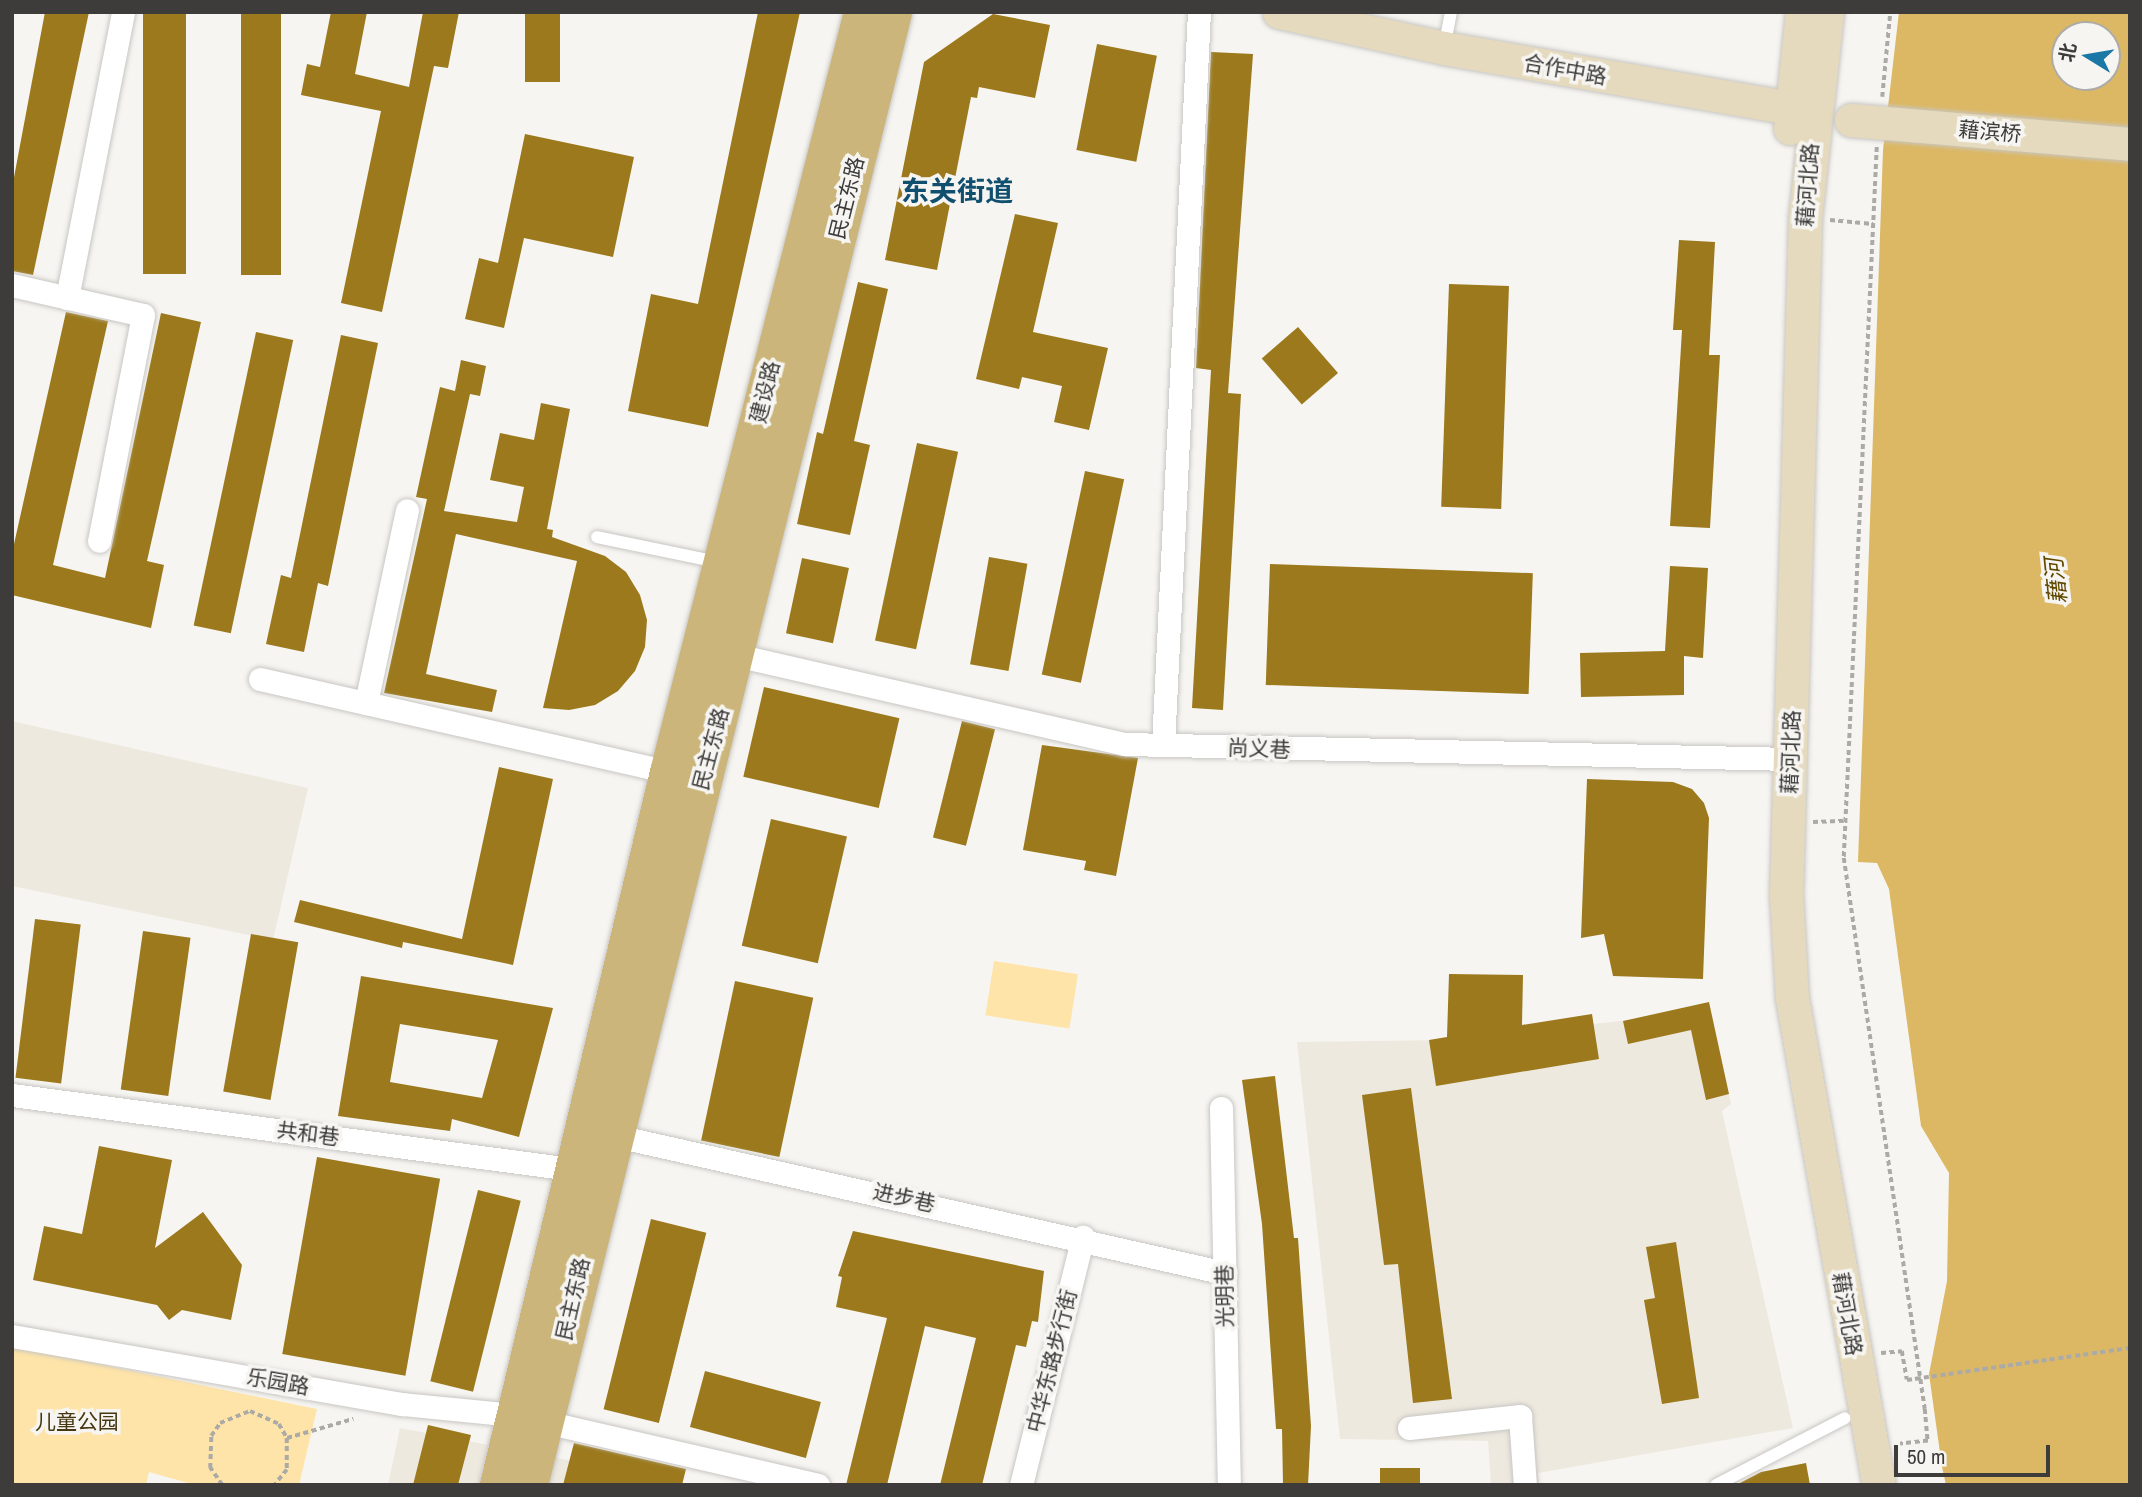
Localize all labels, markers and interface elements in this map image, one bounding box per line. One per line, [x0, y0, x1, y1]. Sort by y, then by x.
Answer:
north arrow [2051, 21, 2121, 91]
text: 北 [2053, 41, 2082, 64]
street label: 合作中路 [1521, 50, 1609, 90]
street label: 藉滨桥 [1958, 117, 2022, 147]
street label: 藉河北路 [1793, 142, 1823, 228]
street label: 民主东路 [825, 154, 869, 242]
district label: 东关街道 [901, 174, 1013, 208]
street label: 建设路 [745, 358, 785, 426]
water label: 藉河 [2040, 557, 2072, 605]
street label: 民主东路 [688, 705, 734, 793]
street label: 藉河北路 [1777, 710, 1805, 794]
street label: 尚义巷 [1227, 735, 1291, 763]
street label: 共和巷 [275, 1118, 341, 1150]
street label: 进步巷 [871, 1179, 937, 1217]
street label: 民主东路 [551, 1255, 595, 1343]
street label: 光明巷 [1212, 1264, 1238, 1328]
street label: 藉河北路 [1827, 1270, 1867, 1358]
street label: 中华东路步行街 [1022, 1287, 1082, 1435]
street label: 乐园路 [245, 1364, 311, 1400]
park label: 儿童公园 [35, 1409, 119, 1435]
scale bar [1897, 1430, 2053, 1474]
text: 50 m [1907, 1442, 1945, 1471]

